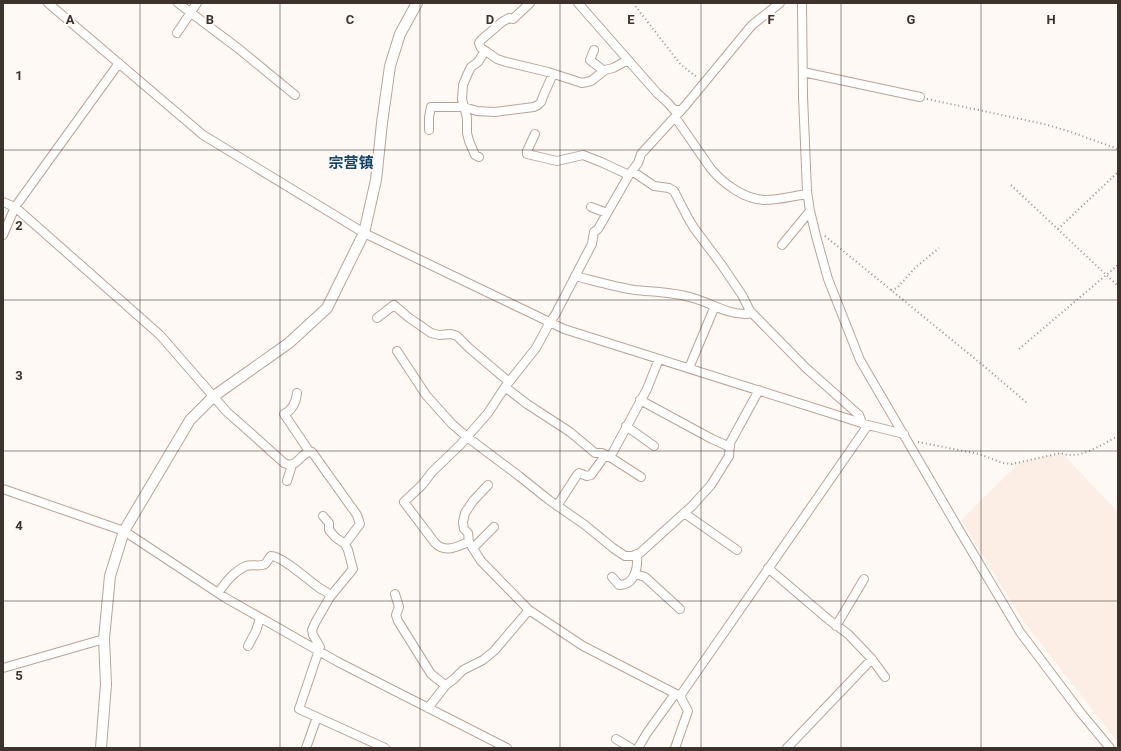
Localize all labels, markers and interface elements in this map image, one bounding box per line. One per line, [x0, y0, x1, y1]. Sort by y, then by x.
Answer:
text: A [66, 12, 75, 27]
text: B [206, 12, 214, 27]
text: C [346, 12, 355, 27]
text: D [486, 12, 494, 27]
text: E [627, 12, 635, 27]
text: F [767, 12, 775, 27]
text: G [907, 12, 916, 27]
text: H [1046, 12, 1056, 27]
text: 1 [15, 68, 23, 83]
district label: 宗营镇 [328, 154, 374, 172]
text: 2 [15, 218, 23, 233]
text: 3 [15, 368, 23, 383]
text: 4 [15, 518, 23, 533]
text: 5 [15, 668, 23, 683]

